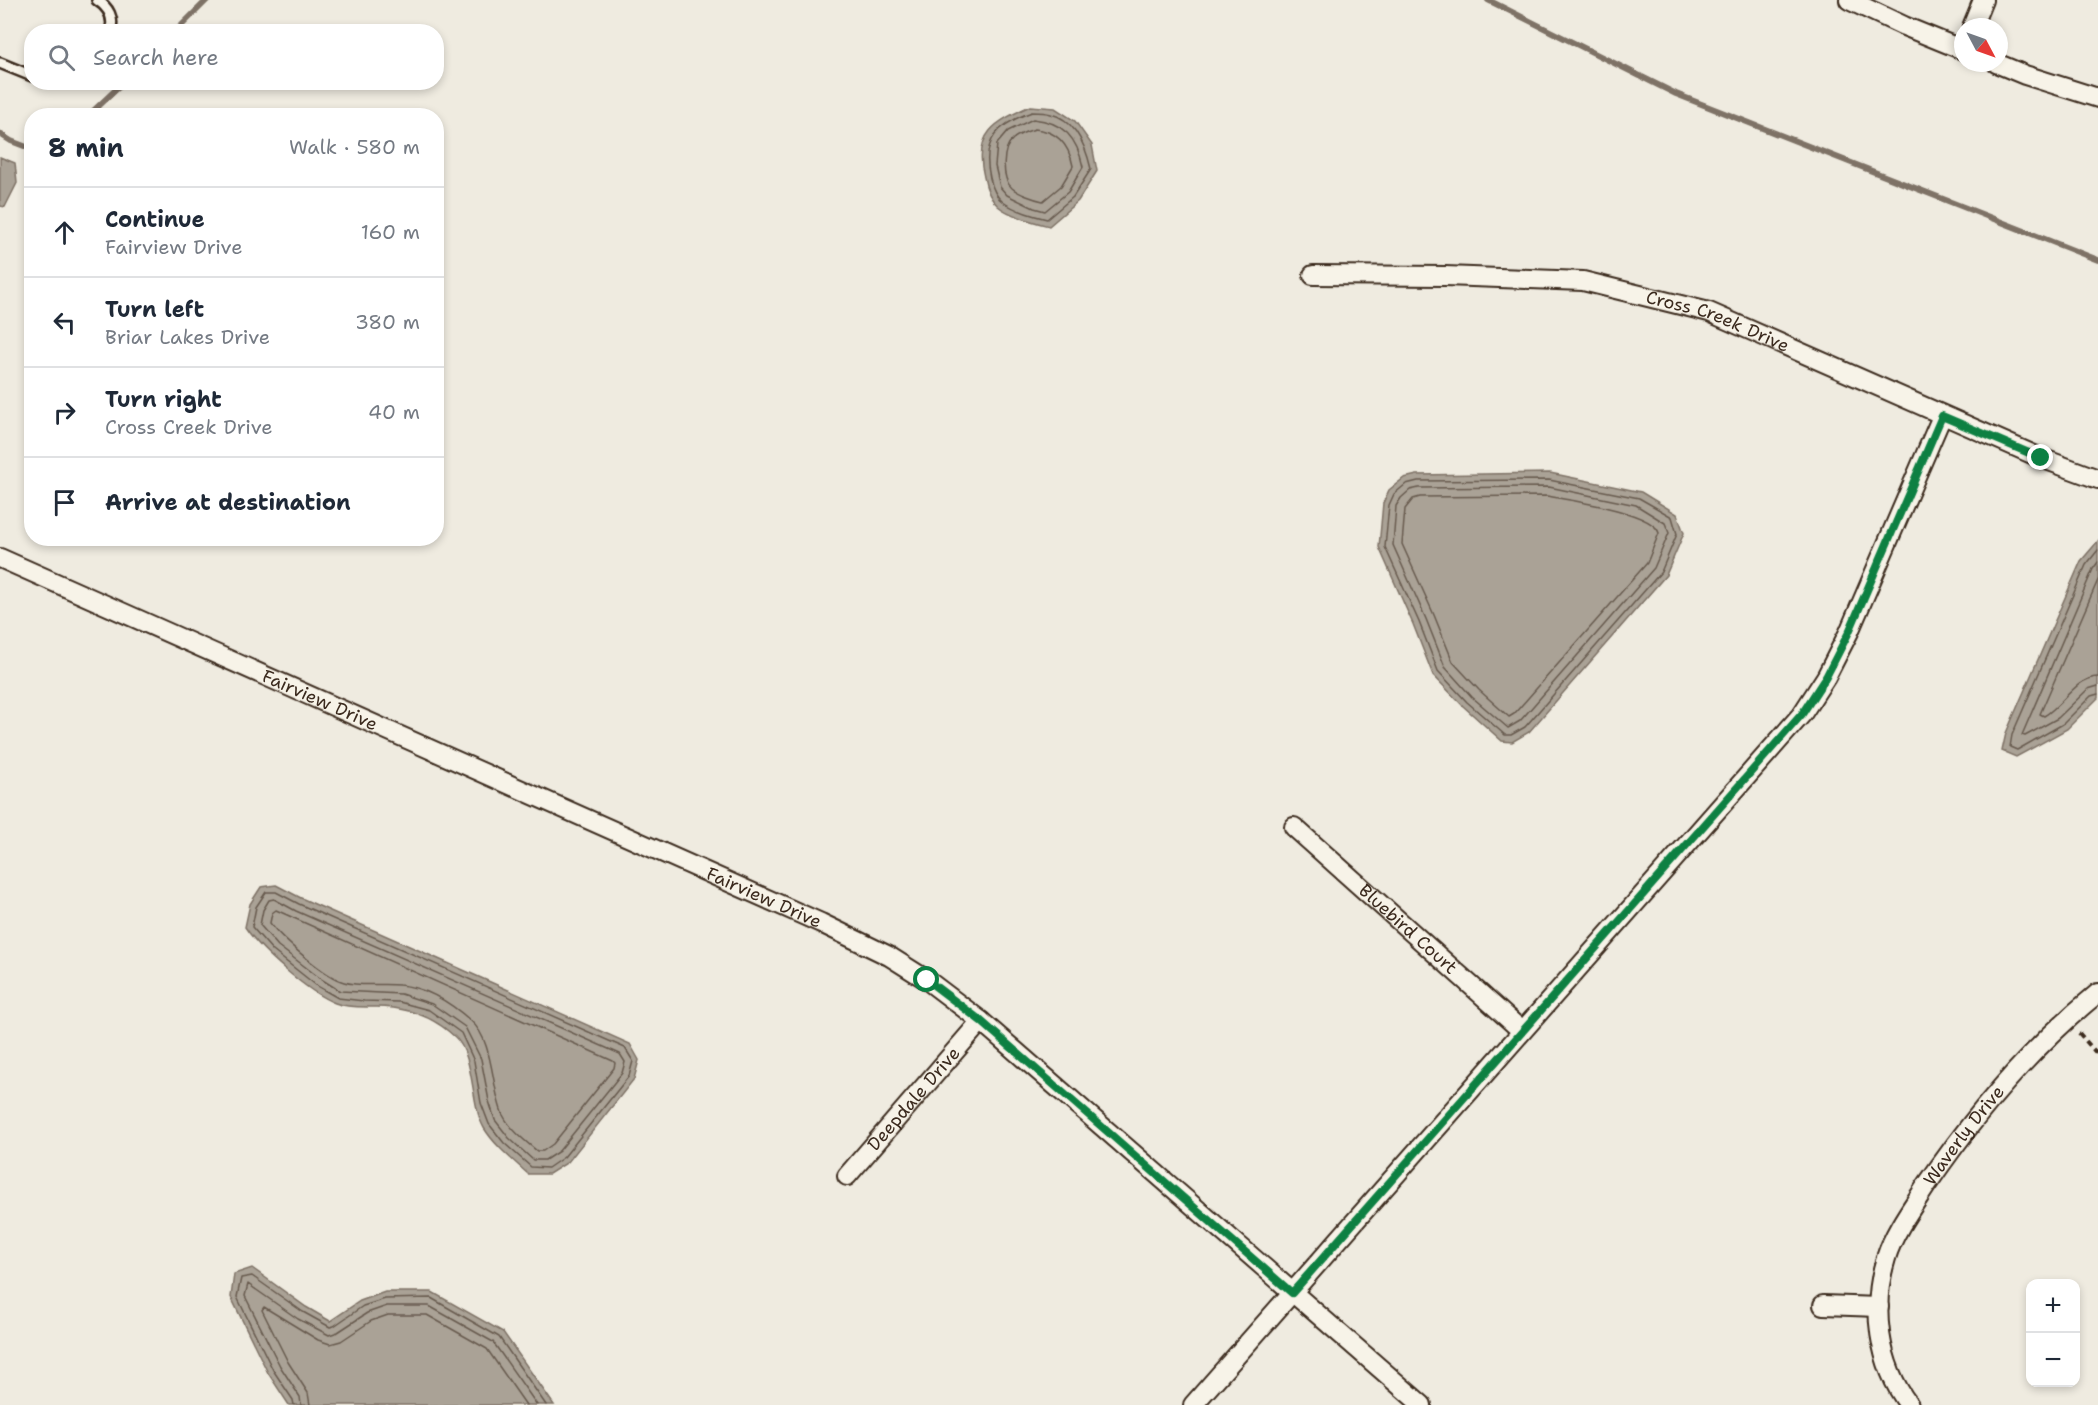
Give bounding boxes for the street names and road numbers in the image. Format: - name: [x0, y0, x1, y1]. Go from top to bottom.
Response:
- street label: Cross Creek Drive: [1644, 285, 1793, 358]
- street label: Fairview Drive: [258, 664, 381, 736]
- street label: Fairview Drive: [702, 861, 825, 934]
- street label: Bluebird Court: [1354, 879, 1463, 980]
- street label: Deepdale Drive: [862, 1042, 965, 1156]
- street label: Waverly Drive: [1918, 1080, 2010, 1190]

